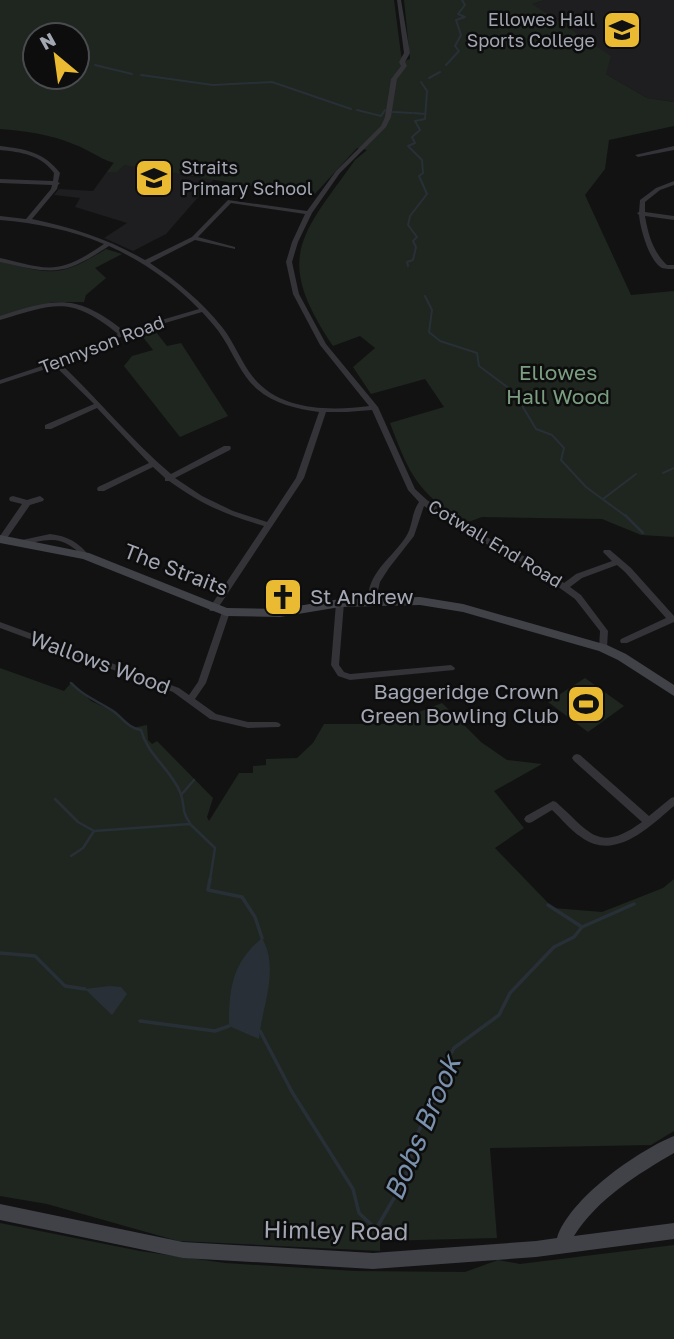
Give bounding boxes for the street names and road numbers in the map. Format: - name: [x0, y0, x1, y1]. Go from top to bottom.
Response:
- street label: Tennyson Road: [36, 310, 167, 378]
- street label: Cotwall End Road: [424, 494, 567, 592]
- street label: The Straits: [120, 537, 232, 601]
- street label: Wallows Wood: [27, 625, 174, 700]
- street label: Himley Road: [263, 1214, 409, 1245]

